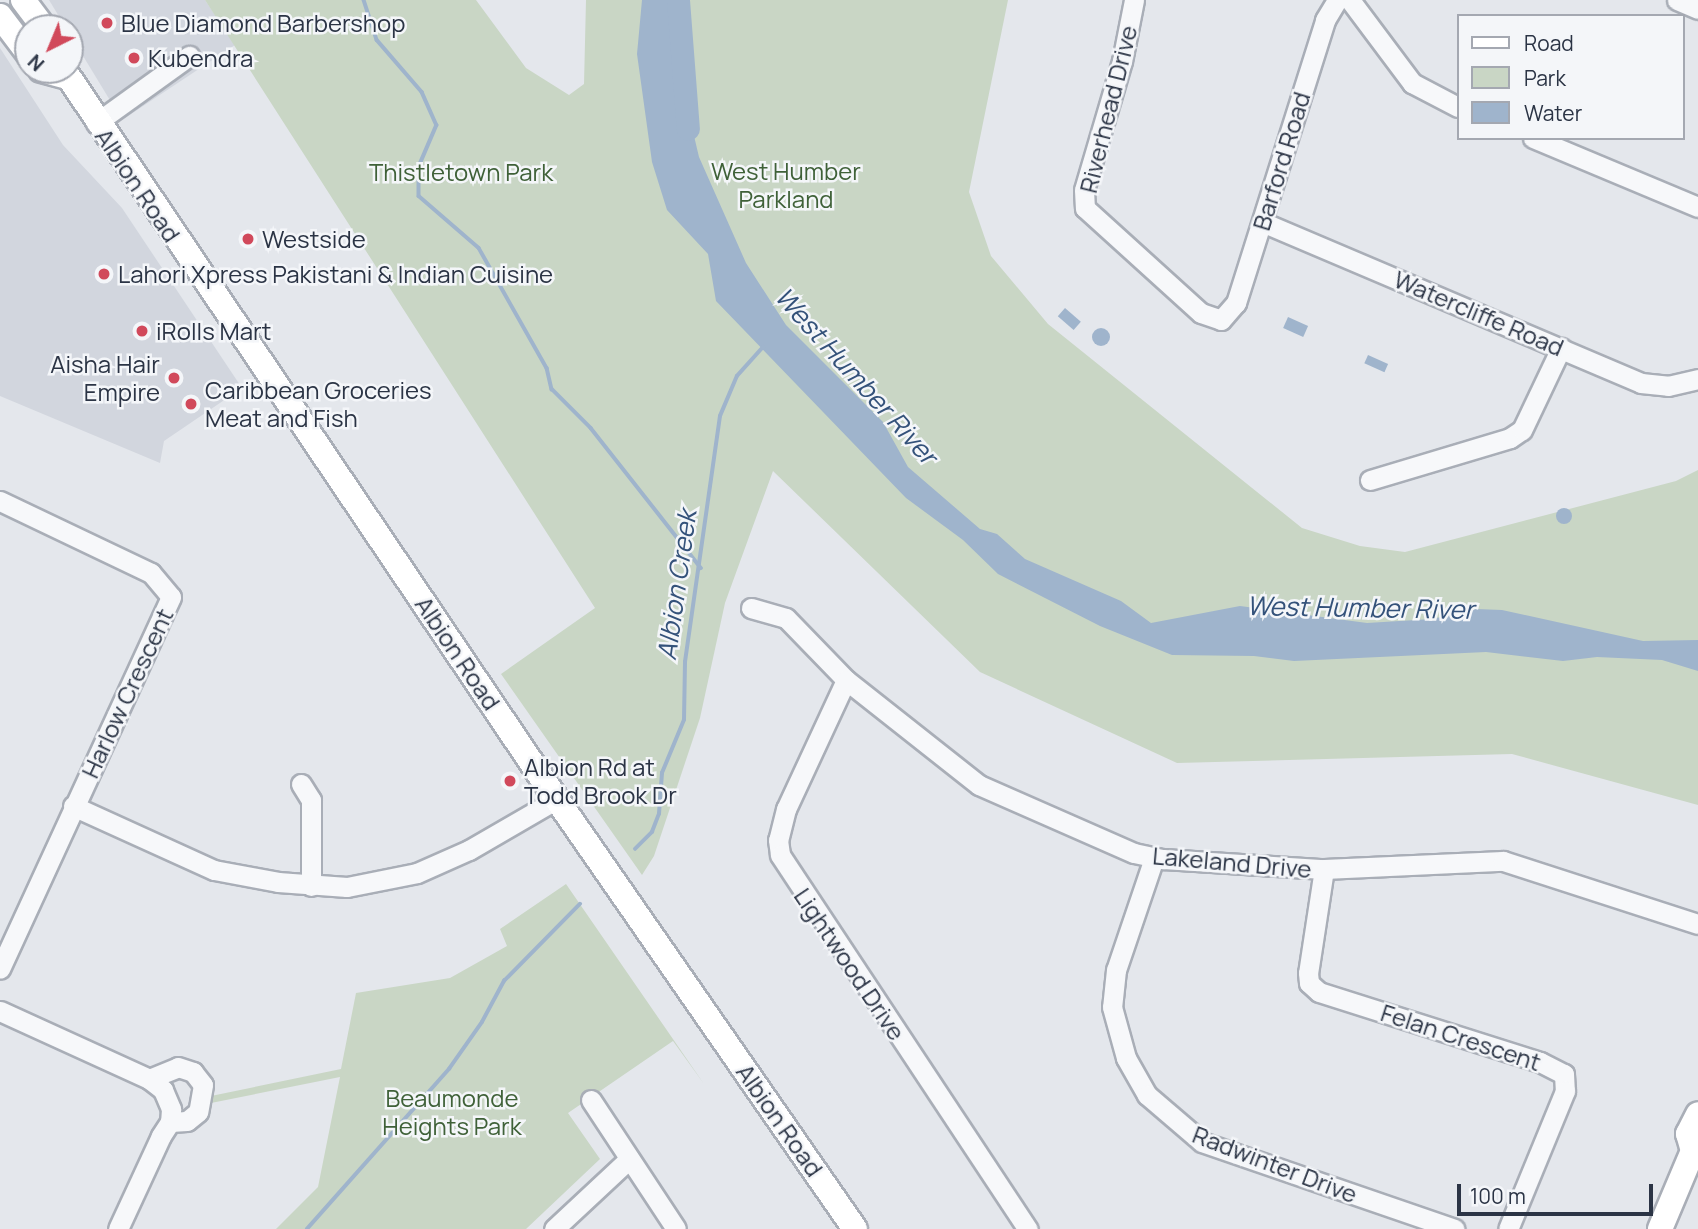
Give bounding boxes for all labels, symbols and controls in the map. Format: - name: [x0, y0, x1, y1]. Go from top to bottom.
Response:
- place label: Blue Diamond Barbershop: [121, 9, 405, 37]
- north arrow: [14, 14, 84, 84]
- legend: [1456, 14, 1684, 140]
- marker: Blue Diamond Barbershop: [99, 15, 115, 31]
- street label: Riverhead Drive: [1073, 22, 1143, 196]
- text: Road: [1524, 29, 1574, 57]
- place label: Kubendra: [148, 44, 253, 72]
- text: N: [22, 49, 50, 77]
- marker: Kubendra: [126, 50, 142, 66]
- text: Park: [1524, 64, 1566, 92]
- street label: Barford Road: [1246, 88, 1316, 234]
- text: Water: [1524, 99, 1582, 127]
- street label: Albion Road: [90, 123, 186, 247]
- park label: West Humber Parkland: [711, 157, 861, 213]
- park label: Thistletown Park: [369, 158, 553, 186]
- place label: Westside: [262, 225, 366, 253]
- marker: Westside: [240, 231, 256, 247]
- place label: Lahori Xpress Pakistani & Indian Cuisine: [118, 260, 553, 288]
- street label: Watercliffe Road: [1390, 264, 1568, 362]
- marker: Lahori Xpress Pakistani & Indian Cuisine: [96, 266, 112, 282]
- water label: West Humber River: [768, 281, 944, 471]
- place label: iRolls Mart: [156, 317, 271, 345]
- marker: iRolls Mart: [134, 323, 150, 339]
- place label: Aisha Hair Empire: [50, 350, 160, 406]
- marker: Aisha Hair Empire: [166, 370, 182, 386]
- place label: Caribbean Groceries Meat and Fish: [205, 376, 432, 432]
- marker: Caribbean Groceries Meat and Fish: [183, 396, 199, 412]
- water label: Albion Creek: [651, 508, 703, 662]
- water label: West Humber River: [1246, 590, 1474, 626]
- street label: Albion Road: [410, 591, 506, 715]
- street label: Harlow Crescent: [75, 604, 179, 782]
- place label: Albion Rd at Todd Brook Dr: [524, 753, 677, 809]
- marker: Albion Rd at Todd Brook Dr: [502, 773, 518, 789]
- street label: Lakeland Drive: [1151, 841, 1313, 883]
- street label: Lightwood Drive: [788, 882, 912, 1046]
- street label: Felan Crescent: [1377, 998, 1545, 1076]
- street label: Albion Road: [731, 1058, 829, 1182]
- park label: Beaumonde Heights Park: [382, 1084, 522, 1140]
- street label: Radwinter Drive: [1189, 1119, 1361, 1209]
- scale bar: [1460, 1170, 1656, 1214]
- text: 100 m: [1470, 1182, 1526, 1210]

